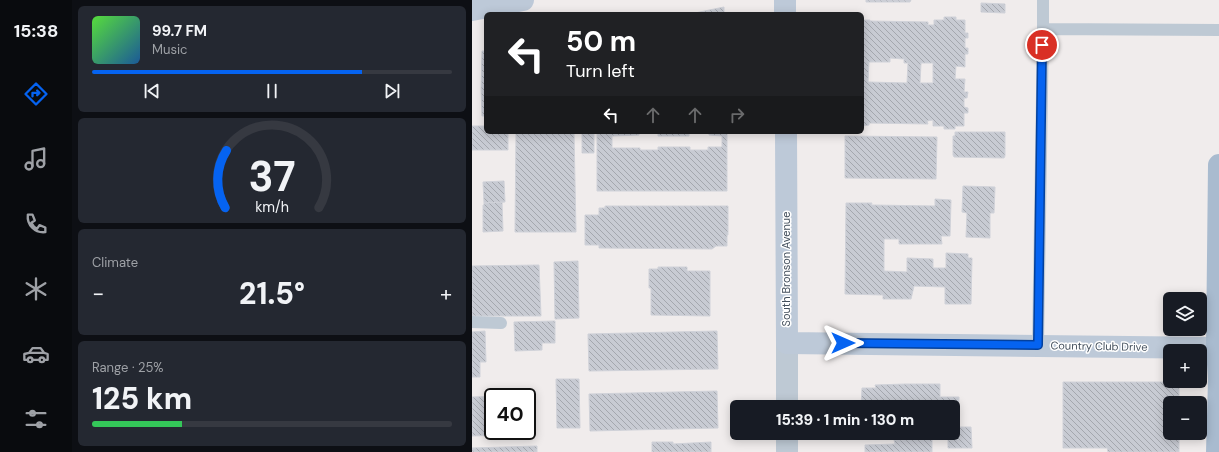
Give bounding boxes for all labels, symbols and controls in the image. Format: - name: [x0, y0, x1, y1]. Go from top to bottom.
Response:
- text: 15:38: [14, 19, 58, 43]
- text: 99.7 FM: [152, 21, 207, 41]
- text: 50 m: [566, 23, 636, 60]
- icon: left: [500, 28, 552, 80]
- pin: [1025, 28, 1059, 62]
- icon: arrive: [1031, 34, 1053, 56]
- text: Music: [152, 41, 187, 58]
- text: Turn left: [566, 59, 635, 83]
- icon: directions: [22, 80, 50, 108]
- icon: previous: [141, 80, 163, 102]
- icon: pause: [261, 80, 283, 102]
- icon: next: [381, 80, 403, 102]
- icon: left: [600, 104, 622, 126]
- icon: ahead: [642, 104, 664, 126]
- icon: ahead: [684, 104, 706, 126]
- icon: right: [726, 104, 748, 126]
- icon: music: [22, 145, 50, 173]
- text: 37: [248, 150, 296, 204]
- text: km/h: [255, 198, 289, 216]
- icon: phone: [22, 210, 50, 238]
- street label: South Bronson Avenue: [779, 212, 793, 326]
- text: Climate: [92, 254, 138, 271]
- text: 21.5°: [239, 274, 305, 313]
- icon: climate: [22, 275, 50, 303]
- text: −: [92, 279, 104, 308]
- text: +: [440, 279, 452, 308]
- map controls: [1163, 292, 1207, 440]
- button: layers: [1163, 292, 1207, 336]
- position arrow: [822, 322, 864, 364]
- street label: Country Club Drive: [1050, 338, 1148, 354]
- icon: car: [22, 340, 50, 368]
- button: +: [1163, 344, 1207, 388]
- text: Range · 25%: [92, 359, 164, 376]
- text: 125 km: [92, 379, 192, 418]
- speed limit sign: 40: [484, 388, 536, 440]
- button: −: [1163, 396, 1207, 440]
- icon: filters: [22, 405, 50, 433]
- text: 15:39 · 1 min · 130 m: [776, 410, 914, 430]

